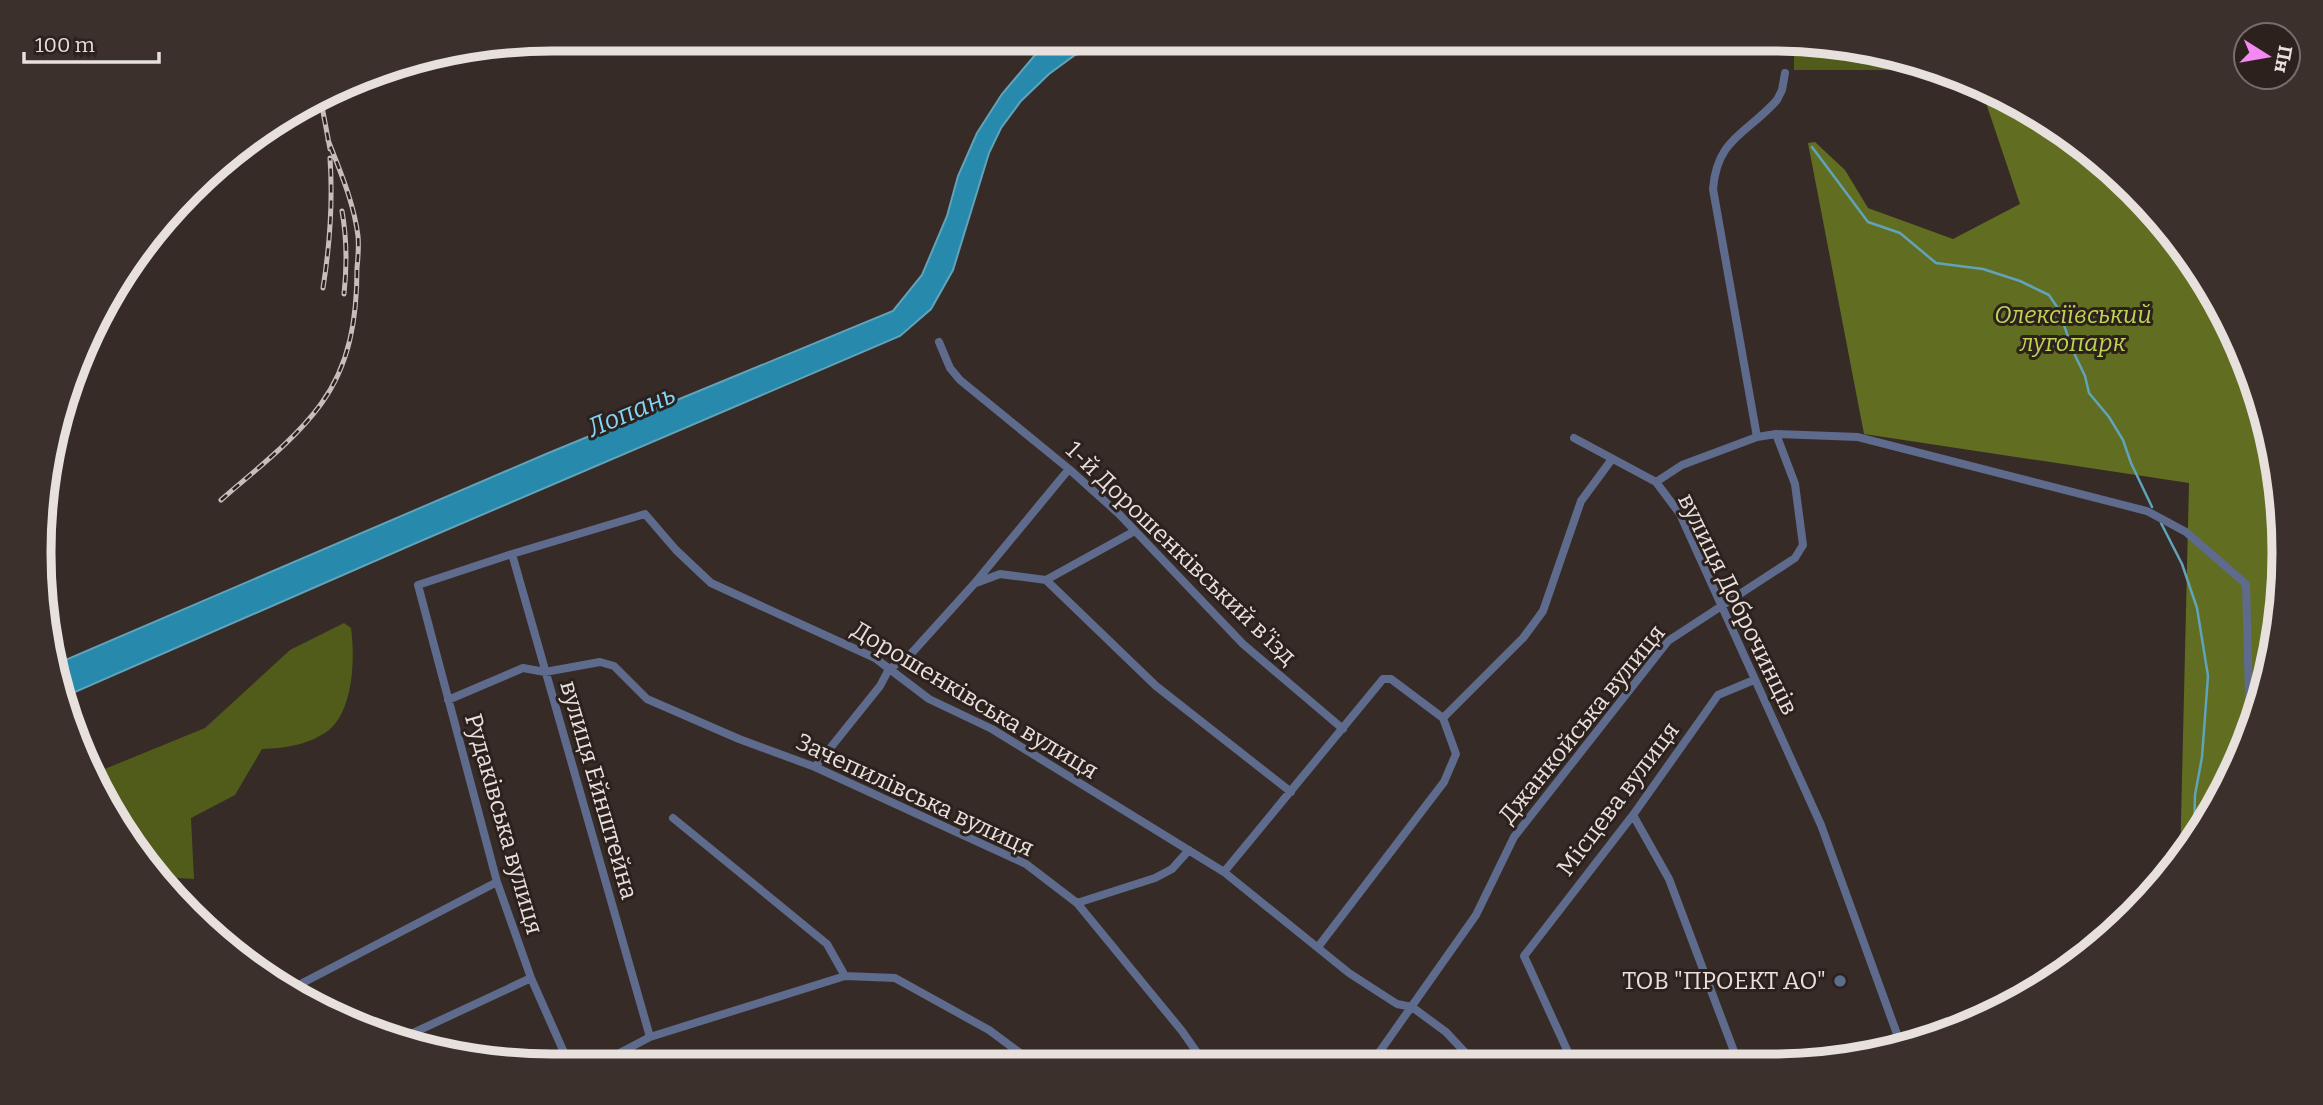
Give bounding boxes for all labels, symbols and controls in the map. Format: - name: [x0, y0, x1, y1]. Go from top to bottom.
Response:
- scale bar: [24, 21, 159, 65]
- north arrow: [2232, 21, 2302, 91]
- text: 100 m: [35, 32, 95, 58]
- text: Пн: [2269, 43, 2297, 75]
- park label: Олексіївський лугопарк: [1994, 301, 2152, 357]
- water label: Лопань: [582, 379, 680, 444]
- street label: 1-й Дорошенківський в’їзд: [1060, 436, 1302, 670]
- street label: вулиця Доброчинців: [1672, 489, 1804, 719]
- street label: Дорошенківська вулиця: [847, 615, 1103, 785]
- street label: Джанкойська вулиця: [1493, 619, 1671, 829]
- street label: вулиця Ейнштейна: [554, 677, 644, 903]
- street label: Рудаківська вулиця: [459, 710, 549, 938]
- street label: Місцева вулиця: [1551, 717, 1685, 881]
- street label: Зачепилівська вулиця: [792, 728, 1038, 862]
- place label: ТОВ "ПРОЕКТ АО": [1622, 967, 1826, 995]
- marker: ТОВ "ПРОЕКТ АО": [1832, 973, 1848, 989]

